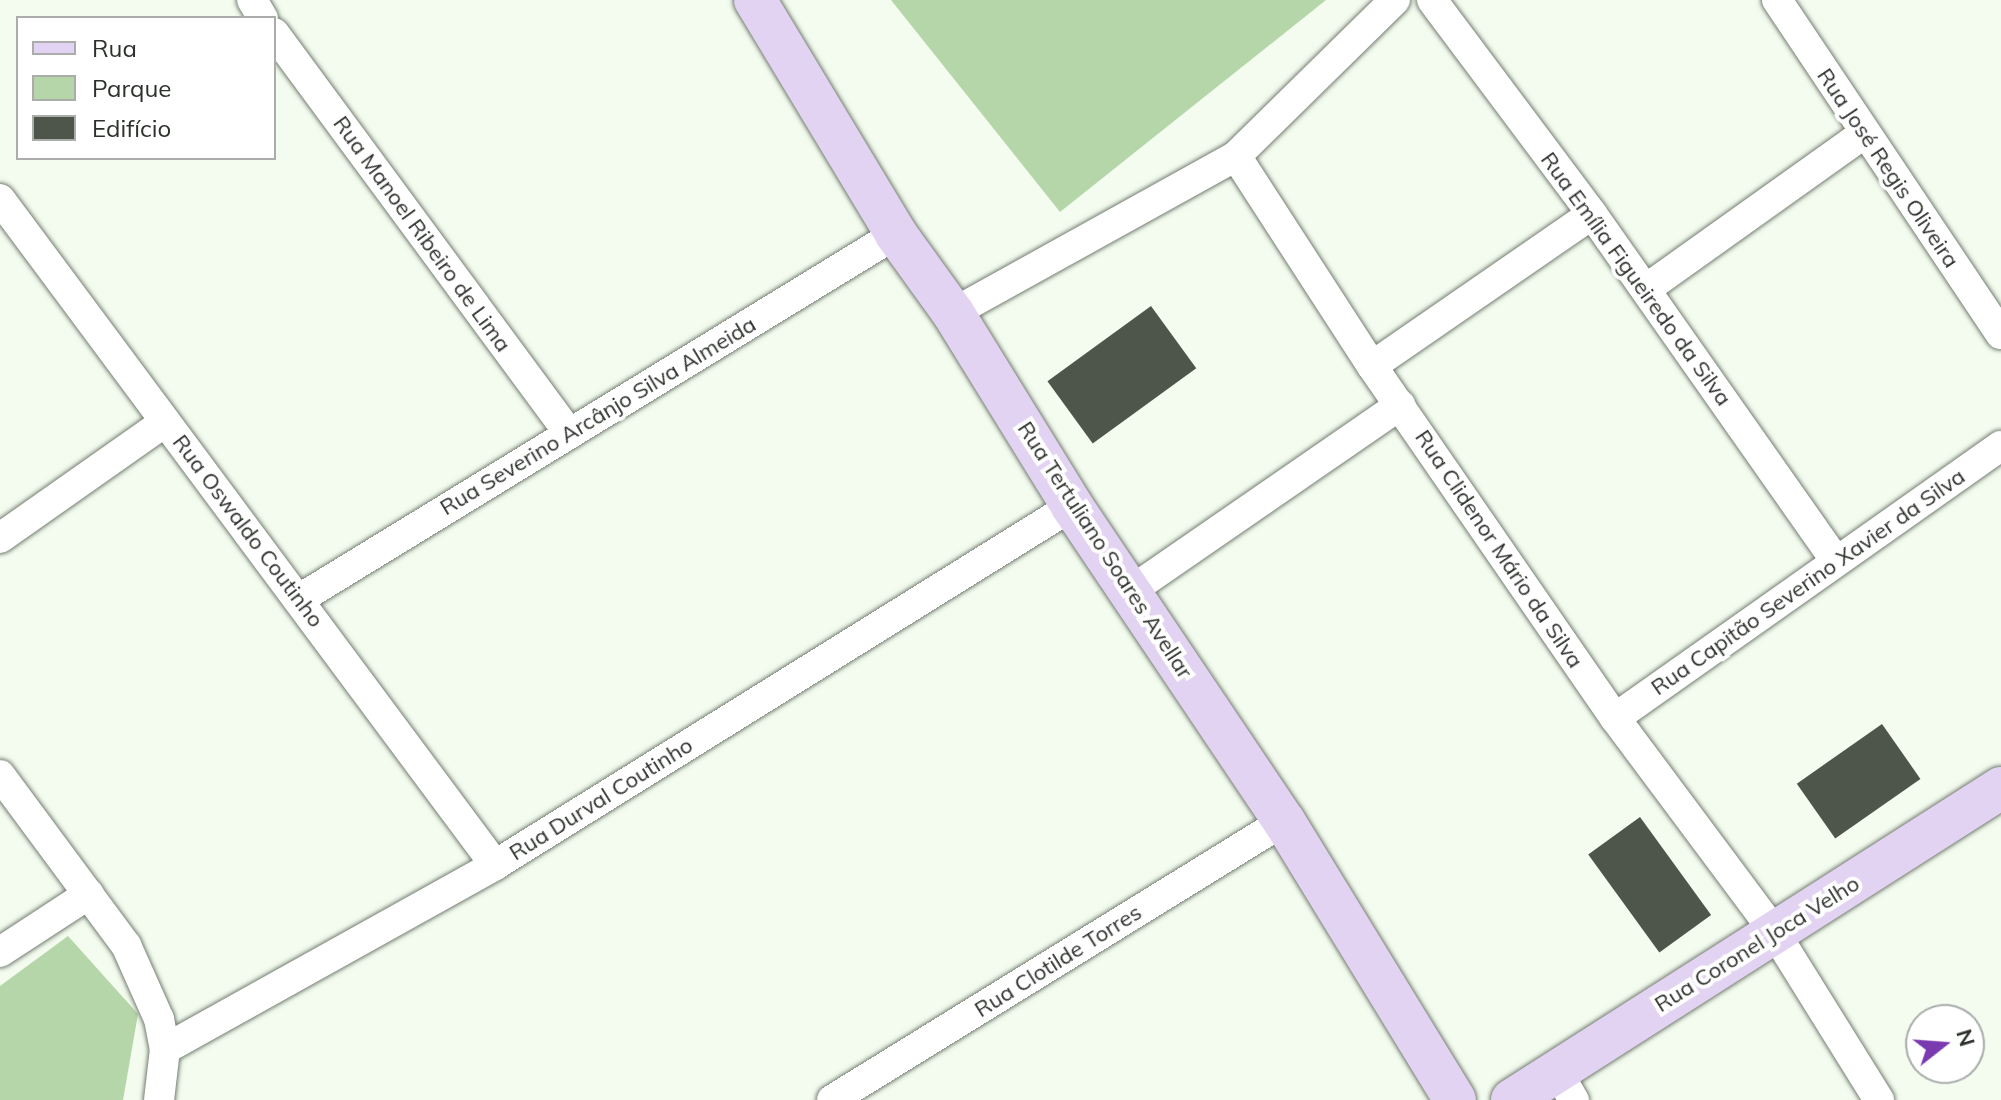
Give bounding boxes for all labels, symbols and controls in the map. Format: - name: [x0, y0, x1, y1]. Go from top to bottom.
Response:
- legend: [16, 16, 276, 160]
- text: Rua: [92, 33, 137, 63]
- street label: Rua José Regis Oliveira: [1811, 63, 1965, 273]
- text: Parque: [92, 73, 171, 103]
- street label: Rua Manoel Ribeiro de Lima: [328, 111, 516, 357]
- text: Edifício: [92, 113, 171, 143]
- street label: Rua Emília Figueiredo da Silva: [1535, 147, 1737, 411]
- street label: Rua Severino Arcânjo Silva Almeida: [435, 311, 761, 521]
- street label: Rua Tertuliano Soares Avellar: [1012, 417, 1198, 683]
- street label: Rua Clidenor Mário da Silva: [1409, 425, 1589, 673]
- street label: Rua Oswaldo Coutinho: [167, 430, 329, 632]
- street label: Rua Capitão Severino Xavier da Silva: [1646, 463, 1970, 701]
- street label: Rua Durval Coutinho: [504, 732, 698, 866]
- street label: Rua Coronel Joca Velho: [1650, 870, 1864, 1018]
- street label: Rua Clotilde Torres: [970, 899, 1146, 1023]
- north arrow: [1905, 1004, 1985, 1084]
- text: N: [1950, 1026, 1982, 1050]

